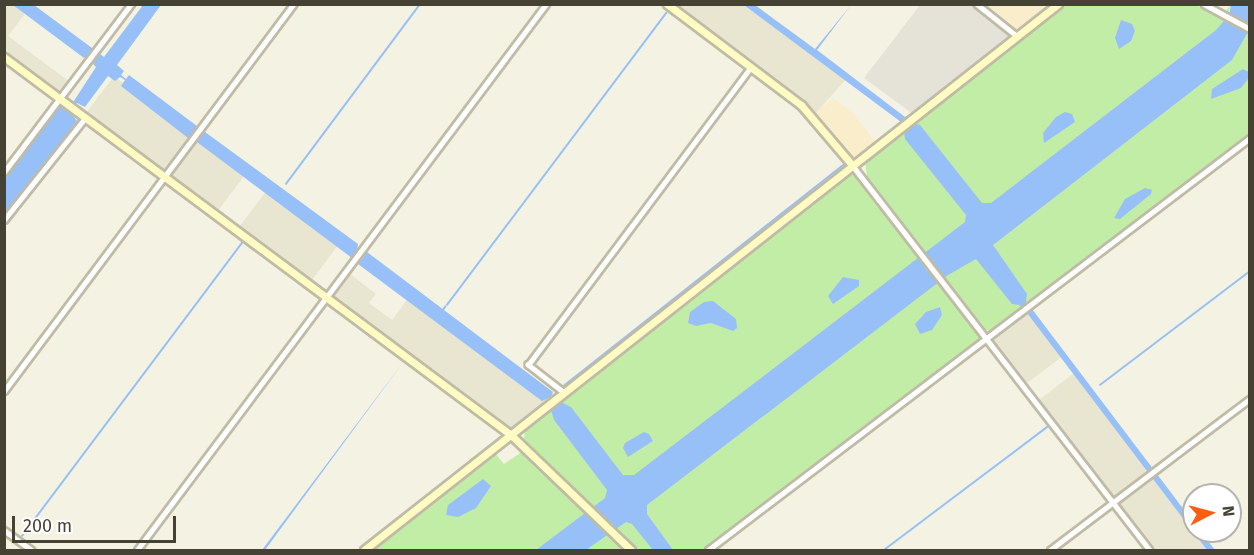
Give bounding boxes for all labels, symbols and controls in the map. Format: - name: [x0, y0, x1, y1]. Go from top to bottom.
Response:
- north arrow: [1182, 483, 1242, 543]
- scale bar: [15, 504, 178, 542]
- text: N: [1218, 505, 1238, 518]
- text: 200 m: [23, 515, 72, 537]

